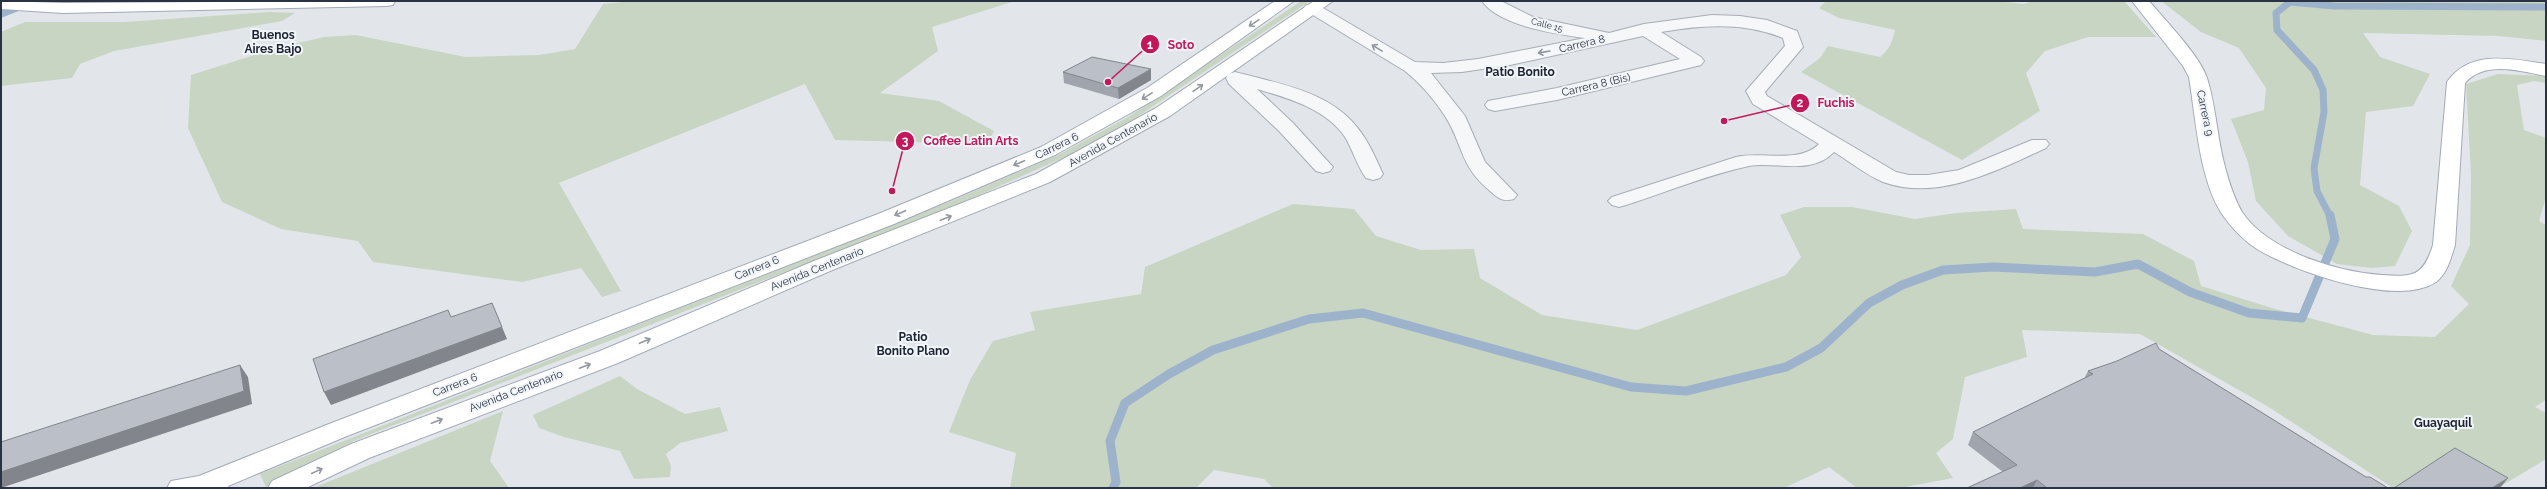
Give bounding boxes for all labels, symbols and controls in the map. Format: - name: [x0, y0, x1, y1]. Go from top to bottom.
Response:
- street label: Calle 15: [1530, 16, 1564, 34]
- one-way arrow: [1249, 19, 1260, 27]
- district label: Buenos Aires Bajo: [244, 28, 302, 56]
- callout: Soto: [1140, 32, 1202, 56]
- street label: Carrera 8: [1558, 32, 1606, 56]
- text: 1: [1147, 38, 1153, 52]
- text: Soto: [1168, 38, 1194, 52]
- one-way arrow: [1371, 44, 1383, 52]
- one-way arrow: [1538, 48, 1551, 56]
- district label: Patio Bonito: [1485, 65, 1555, 79]
- street label: Carrera 8 (Bis): [1560, 71, 1632, 99]
- one-way arrow: [1192, 84, 1203, 92]
- street label: Carrera 9: [2194, 89, 2216, 137]
- callout: Fuchis: [1790, 91, 1863, 115]
- one-way arrow: [1142, 92, 1153, 100]
- text: 2: [1797, 96, 1804, 110]
- text: Fuchis: [1817, 96, 1855, 110]
- street label: Avenida Centenario: [1066, 110, 1160, 170]
- callout: Coffee Latin Arts: [895, 129, 1027, 153]
- street label: Carrera 6: [1033, 130, 1081, 162]
- text: 3: [902, 134, 909, 148]
- text: Coffee Latin Arts: [924, 134, 1018, 148]
- one-way arrow: [1014, 160, 1026, 167]
- one-way arrow: [894, 210, 906, 218]
- one-way arrow: [940, 214, 952, 222]
- street label: Avenida Centenario: [769, 244, 866, 294]
- street label: Carrera 6: [733, 253, 781, 283]
- district label: Patio Bonito Plano: [876, 330, 950, 358]
- one-way arrow: [638, 337, 650, 344]
- one-way arrow: [578, 361, 590, 369]
- street label: Avenida Centenario: [467, 367, 565, 415]
- street label: Carrera 6: [431, 370, 480, 399]
- district label: Guayaquil: [2414, 416, 2472, 430]
- one-way arrow: [430, 417, 442, 425]
- one-way arrow: [311, 467, 323, 474]

